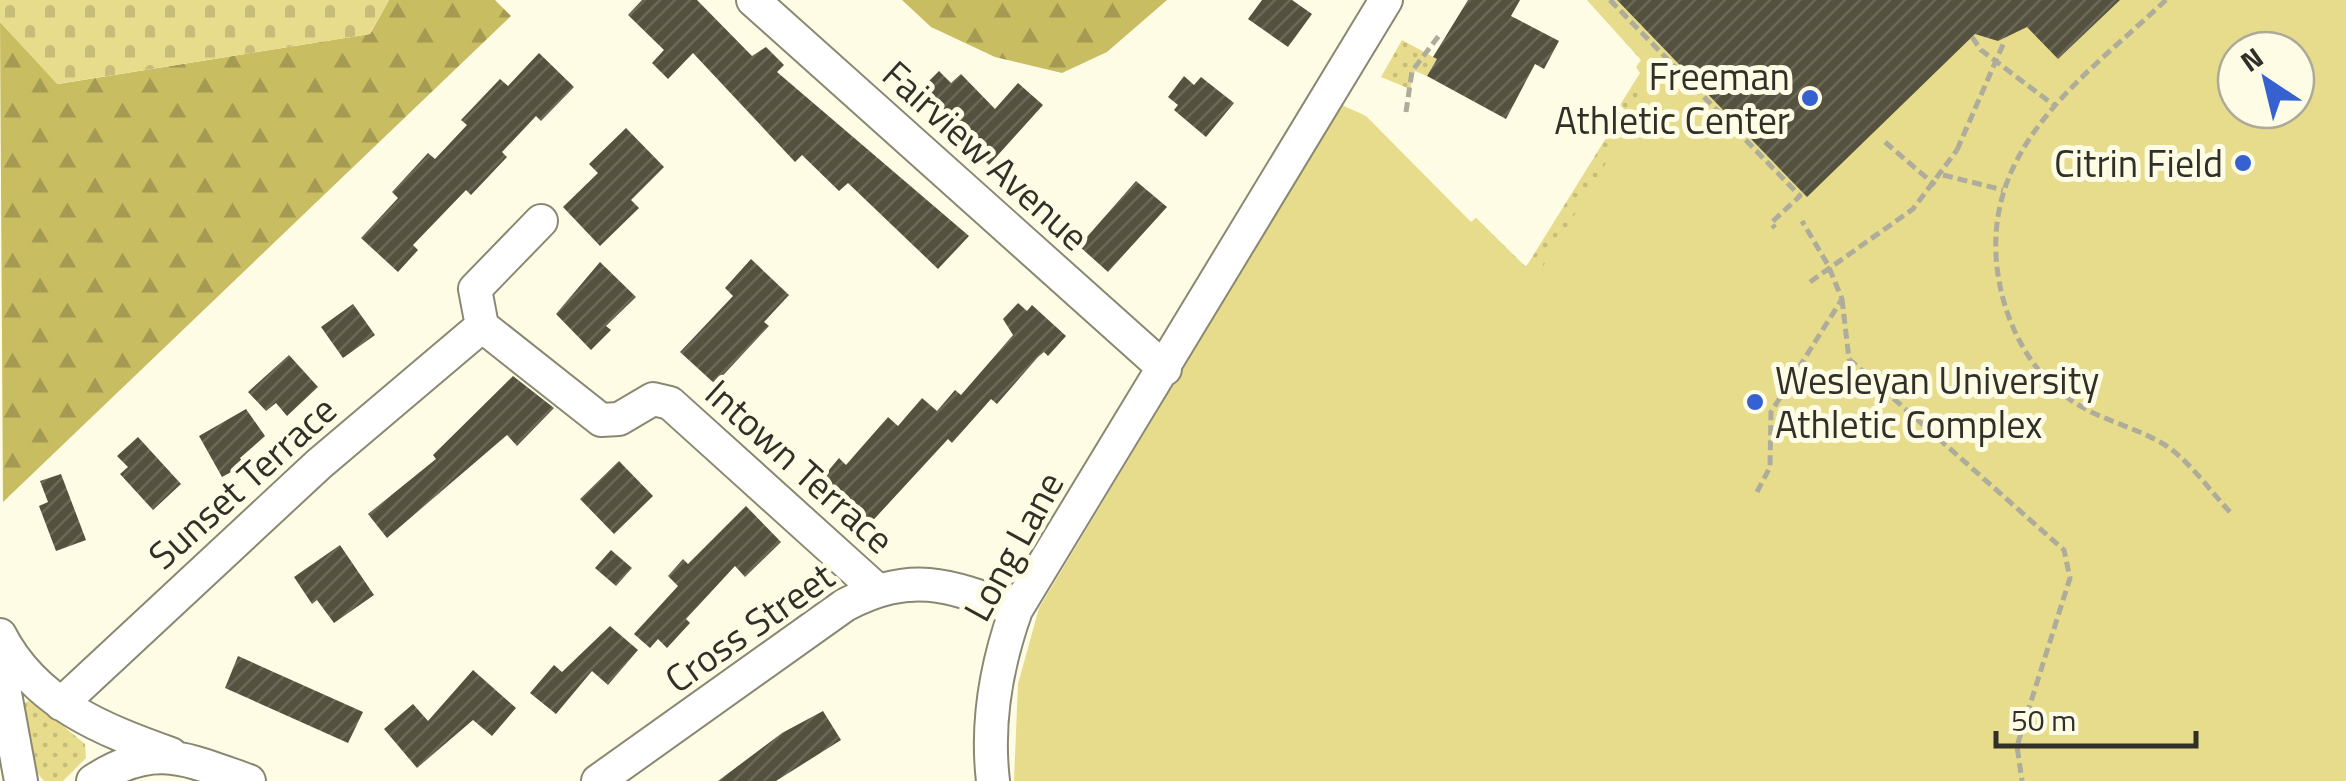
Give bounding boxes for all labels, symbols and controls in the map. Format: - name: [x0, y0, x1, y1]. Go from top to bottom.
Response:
- north arrow: [2216, 30, 2316, 130]
- text: N: [2231, 36, 2272, 82]
- street label: Fairview Avenue: [870, 46, 1102, 264]
- place label: Freeman Athletic Center: [1554, 47, 1790, 149]
- marker: Freeman Athletic Center: [1799, 87, 1821, 109]
- place label: Citrin Field: [2054, 134, 2223, 192]
- marker: Citrin Field: [2232, 152, 2254, 174]
- place label: Wesleyan University Athletic Complex: [1775, 351, 2099, 453]
- street label: Intown Terrace: [692, 365, 908, 567]
- street label: Sunset Terrace: [135, 381, 349, 583]
- marker: Wesleyan University Athletic Complex: [1744, 391, 1766, 413]
- street label: Long Lane: [948, 461, 1078, 631]
- street label: Cross Street: [652, 547, 846, 707]
- scale bar: [1996, 686, 2196, 748]
- text: 50 m: [2011, 697, 2076, 743]

